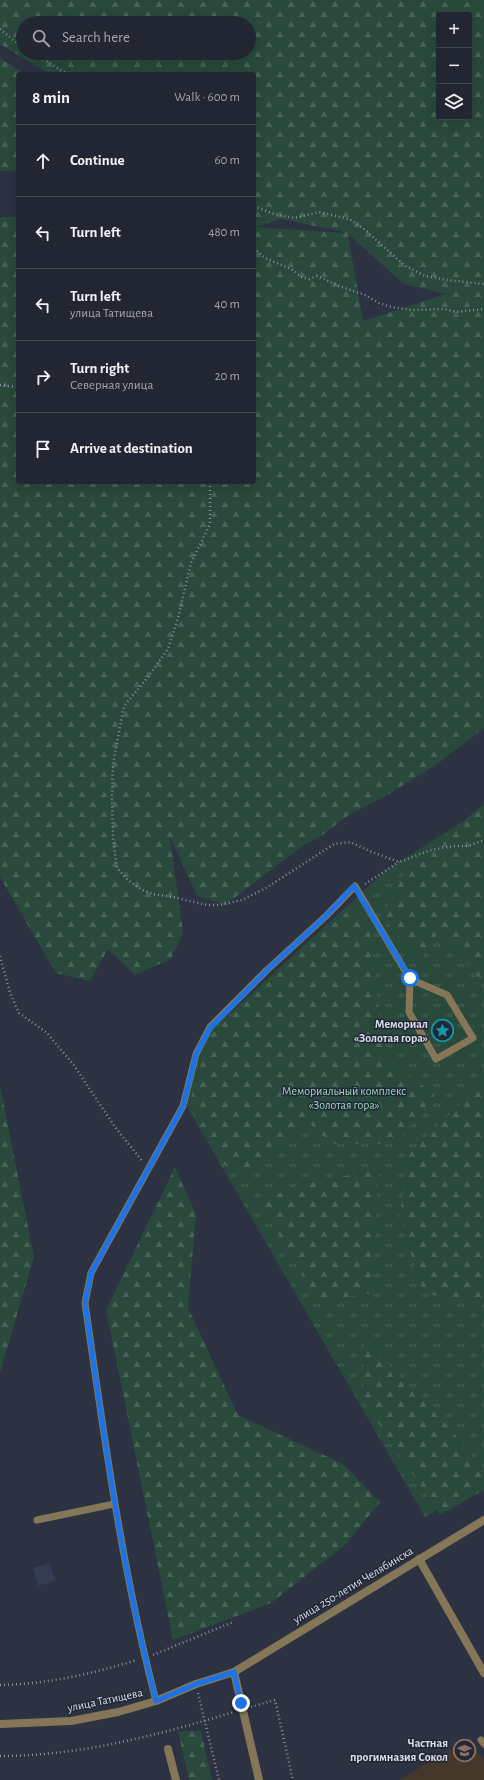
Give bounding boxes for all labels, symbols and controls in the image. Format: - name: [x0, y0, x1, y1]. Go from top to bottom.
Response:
- map controls: [436, 12, 472, 120]
- button: +: [436, 12, 472, 48]
- search box: [16, 16, 256, 60]
- icon: search: [30, 27, 52, 49]
- text: Search here: [62, 30, 130, 45]
- button: −: [436, 48, 472, 84]
- button: layers: [436, 84, 472, 120]
- text: 8 min: [32, 89, 70, 106]
- text: Walk · 600 m: [174, 91, 240, 104]
- icon: ahead: [32, 150, 54, 172]
- text: Continue: [70, 153, 125, 168]
- text: 60 m: [214, 154, 240, 167]
- icon: left: [32, 222, 54, 244]
- text: Turn left: [70, 225, 121, 240]
- text: 480 m: [208, 226, 240, 239]
- text: Turn left: [70, 289, 121, 304]
- icon: left: [32, 294, 54, 316]
- text: 40 m: [214, 298, 240, 311]
- text: улица Татищева: [70, 307, 153, 320]
- text: Turn right: [70, 361, 129, 376]
- icon: right: [32, 366, 54, 388]
- text: 20 m: [215, 370, 240, 383]
- text: Северная улица: [70, 379, 153, 392]
- icon: arrive: [32, 438, 54, 460]
- text: Arrive at destination: [70, 441, 193, 456]
- route start: [401, 969, 419, 987]
- place label: Мемориал «Золотая гора»: [354, 1018, 428, 1044]
- place icon: Мемориал «Золотая гора»: [430, 1018, 456, 1044]
- park label: Мемориальный комплекс «Золотая гора»: [282, 1085, 406, 1111]
- street label: улица 250-летия Челябинска: [290, 1544, 416, 1627]
- street label: улица Татищева: [65, 1686, 144, 1715]
- route end: [232, 1694, 250, 1712]
- place label: Частная прогимназия Сокол: [350, 1737, 448, 1763]
- school or university icon: Частная прогимназия Сокол: [451, 1737, 477, 1763]

